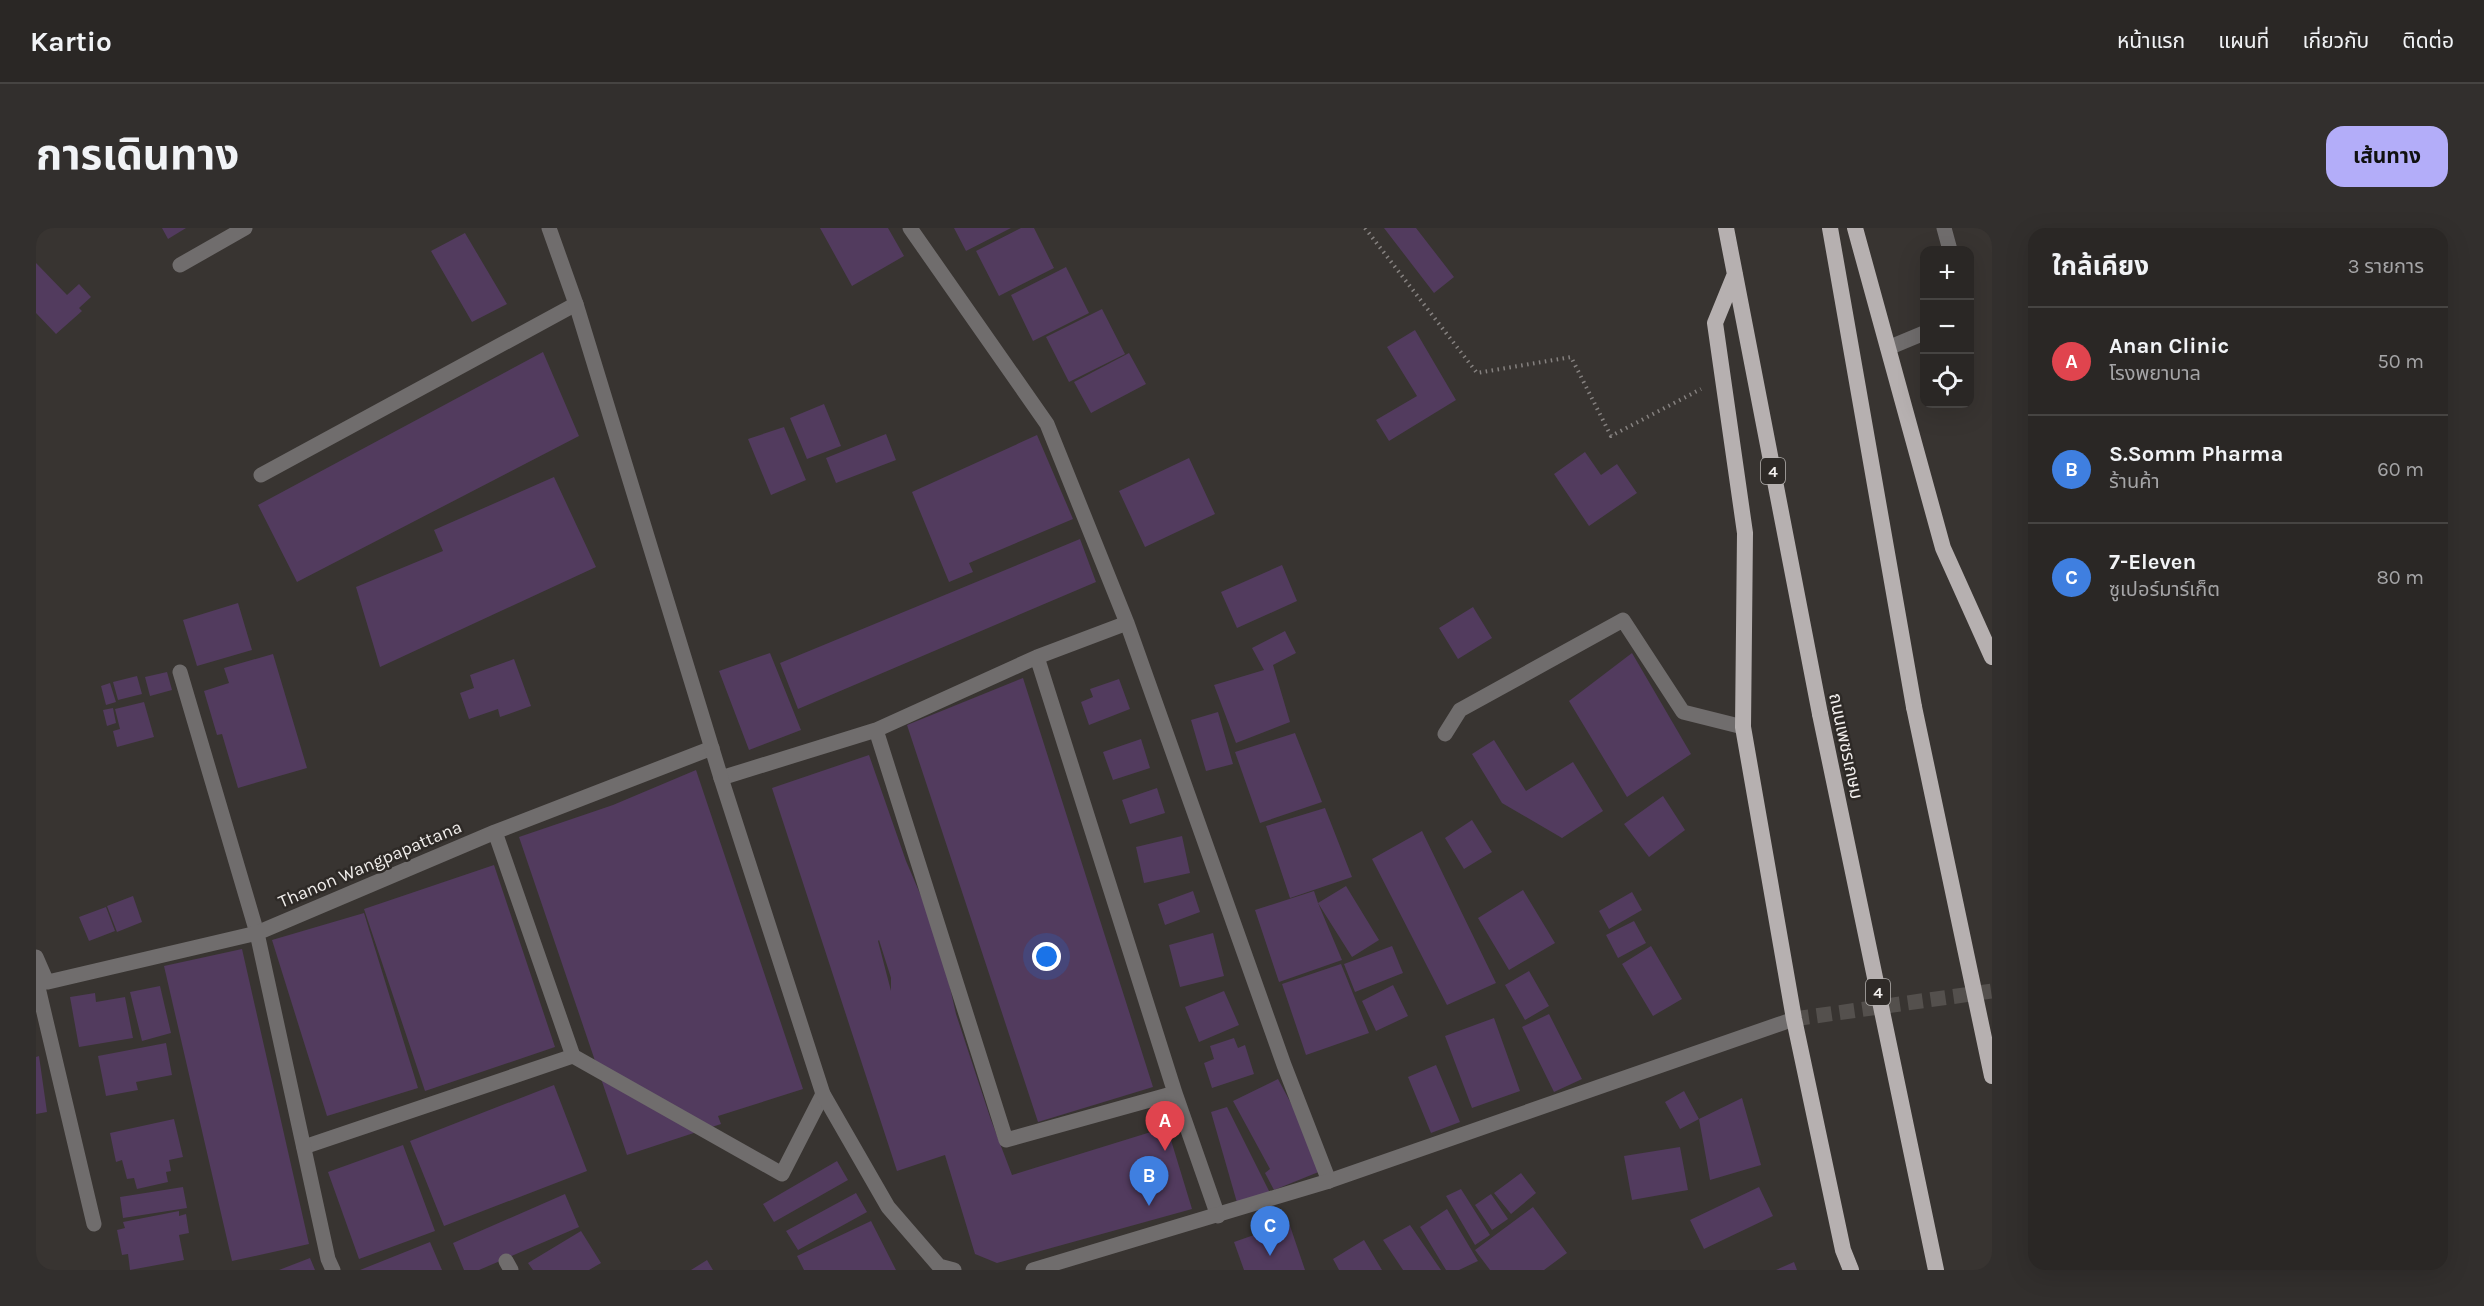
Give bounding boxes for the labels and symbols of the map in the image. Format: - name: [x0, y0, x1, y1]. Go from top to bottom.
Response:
- road number: 4: [1761, 458, 1785, 484]
- street label: ถนนเพชรเกษม: [1824, 691, 1868, 801]
- street label: Thanon Wangpapattana: [275, 815, 465, 913]
- your location: [1032, 942, 1061, 971]
- road number: 4: [1866, 979, 1890, 1005]
- pin: A: [1146, 1102, 1184, 1151]
- pin: B: [1130, 1156, 1168, 1206]
- pin: C: [1250, 1206, 1290, 1256]

